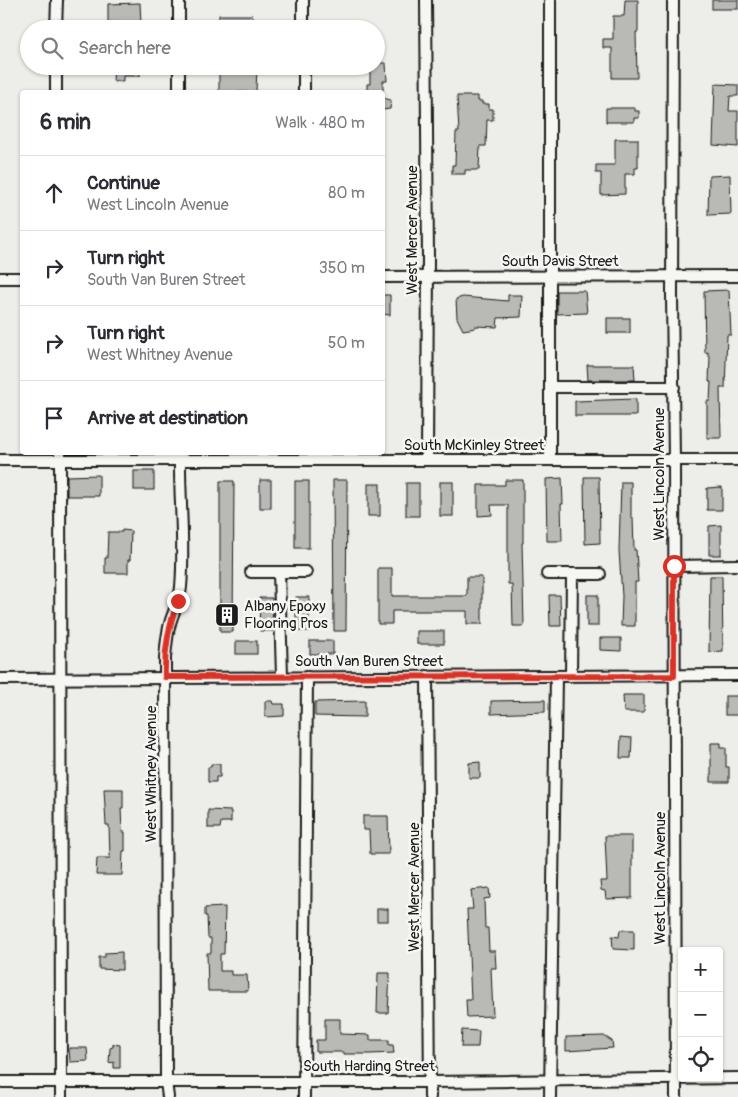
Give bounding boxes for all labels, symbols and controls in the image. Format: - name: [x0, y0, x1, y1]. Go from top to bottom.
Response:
- search box: [20, 20, 385, 75]
- icon: search: [38, 34, 66, 62]
- text: Search here: [78, 36, 171, 60]
- text: 6 min: [40, 109, 91, 136]
- text: Walk · 480 m: [275, 113, 365, 133]
- street label: West Mercer Avenue: [403, 165, 422, 295]
- text: Continue: [87, 171, 160, 195]
- icon: ahead: [40, 179, 68, 207]
- text: 80 m: [328, 183, 365, 203]
- text: West Lincoln Avenue: [87, 195, 229, 215]
- text: Turn right: [87, 246, 165, 270]
- street label: South Davis Street: [501, 252, 620, 271]
- icon: right: [40, 254, 68, 282]
- text: 350 m: [319, 258, 365, 278]
- text: South Van Buren Street: [87, 270, 245, 290]
- text: Turn right: [87, 321, 165, 345]
- icon: right: [40, 329, 68, 357]
- text: 50 m: [328, 333, 365, 353]
- text: West Whitney Avenue: [87, 345, 233, 365]
- icon: arrive: [40, 404, 68, 432]
- text: Arrive at destination: [87, 406, 248, 430]
- street label: West Lincoln Avenue: [650, 407, 669, 540]
- street label: South McKinley Street: [404, 436, 545, 455]
- route start: [663, 555, 686, 578]
- route end: [167, 590, 190, 613]
- place label: Albany Epoxy Flooring Pros: [244, 597, 328, 633]
- building icon: Albany Epoxy Flooring Pros: [214, 602, 240, 628]
- street label: South Van Buren Street: [295, 652, 444, 671]
- street label: West Whitney Avenue: [142, 705, 161, 842]
- street label: West Lincoln Avenue: [651, 811, 670, 944]
- street label: West Mercer Avenue: [405, 822, 424, 952]
- map controls: [678, 947, 723, 1082]
- button: +: [678, 947, 723, 992]
- button: −: [678, 992, 723, 1037]
- button: locate: [678, 1037, 723, 1082]
- street label: South Harding Street: [303, 1057, 436, 1076]

